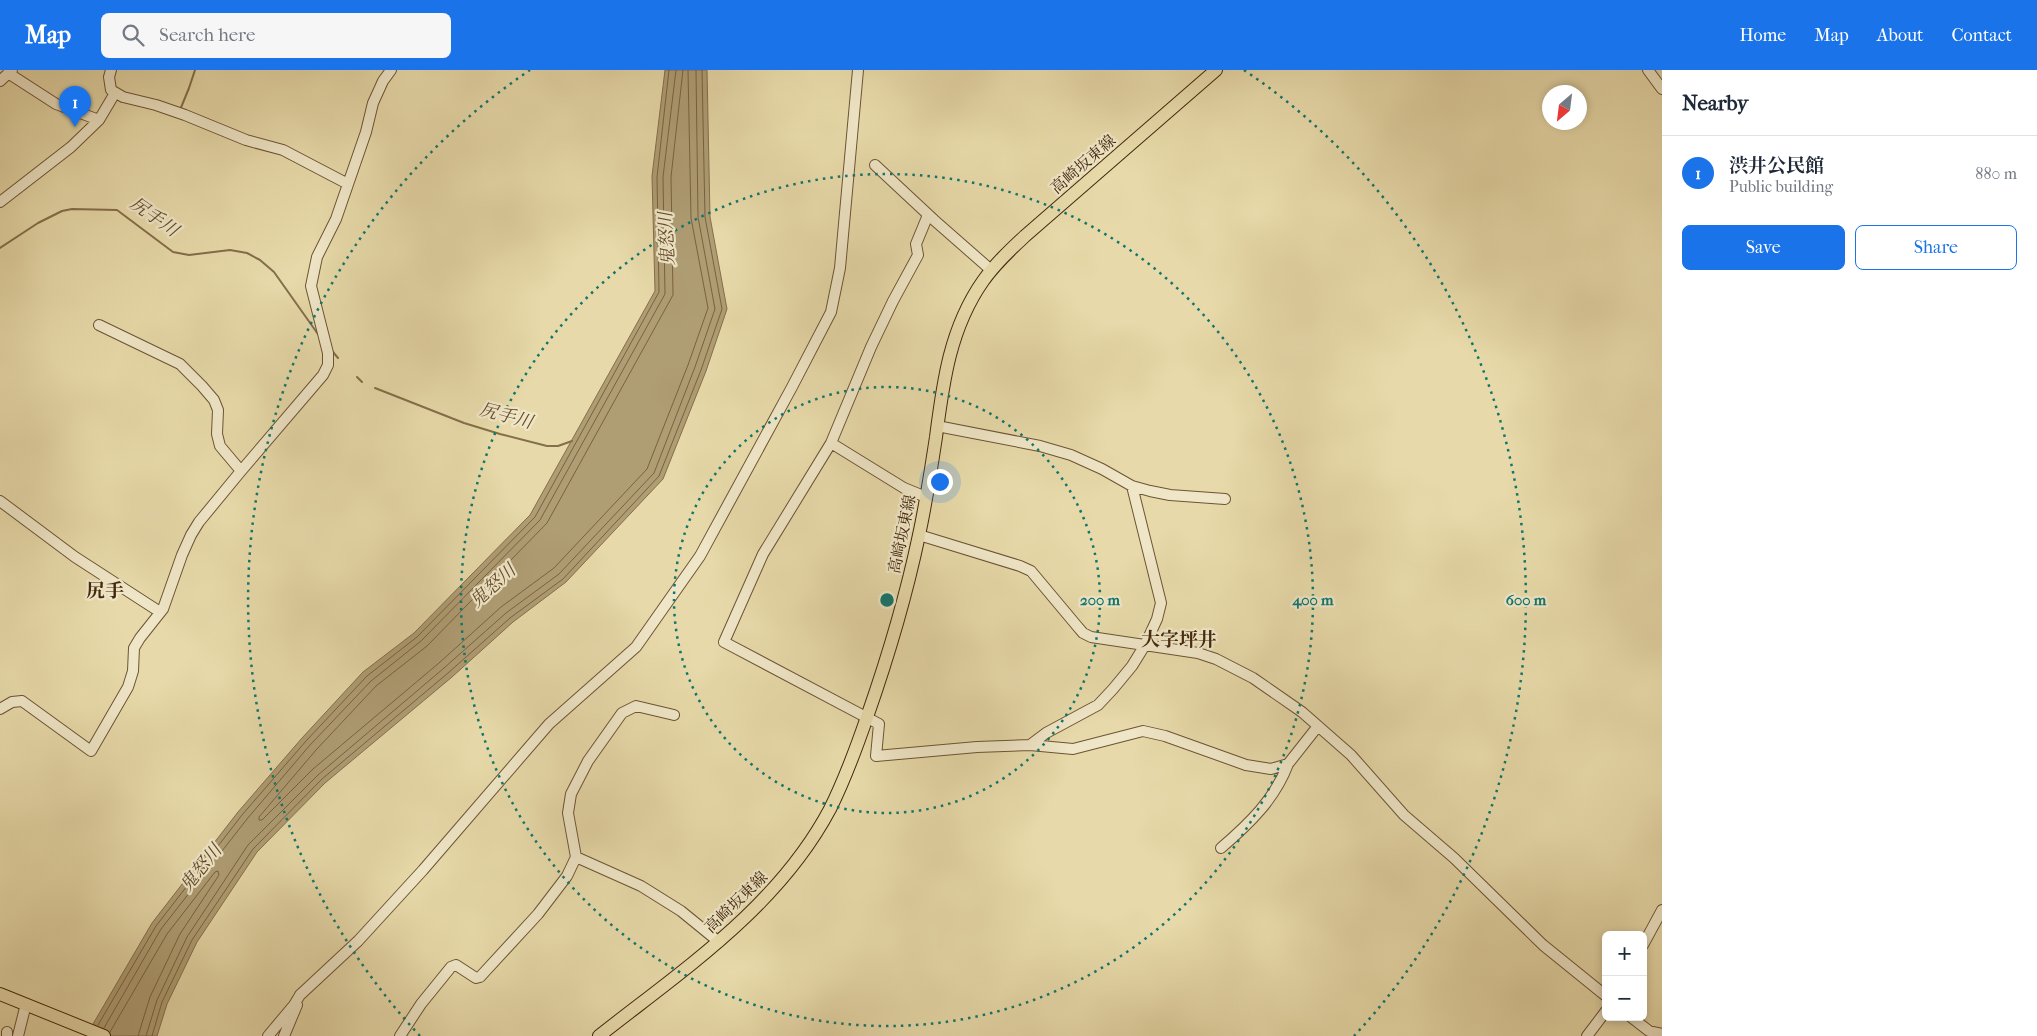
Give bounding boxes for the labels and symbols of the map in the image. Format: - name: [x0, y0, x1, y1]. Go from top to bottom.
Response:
- north arrow: [1542, 85, 1587, 130]
- pin: 1: [59, 86, 91, 127]
- street label: 高崎坂東線: [1047, 131, 1119, 197]
- water label: 尻手川: [126, 193, 184, 242]
- water label: 鬼怒川: [655, 209, 679, 267]
- water label: 尻手川: [477, 399, 537, 434]
- your location: [927, 469, 953, 495]
- street label: 高崎坂東線: [884, 493, 920, 575]
- water label: 鬼怒川: [466, 559, 522, 612]
- district label: 尻手: [86, 580, 124, 602]
- centre of rings: [878, 591, 896, 609]
- text: 200 m: [1080, 591, 1120, 609]
- text: 400 m: [1291, 591, 1334, 609]
- text: 600 m: [1506, 591, 1547, 609]
- district label: 大字坪井: [1141, 629, 1217, 651]
- water label: 鬼怒川: [176, 839, 227, 896]
- street label: 高崎坂東線: [701, 867, 771, 937]

